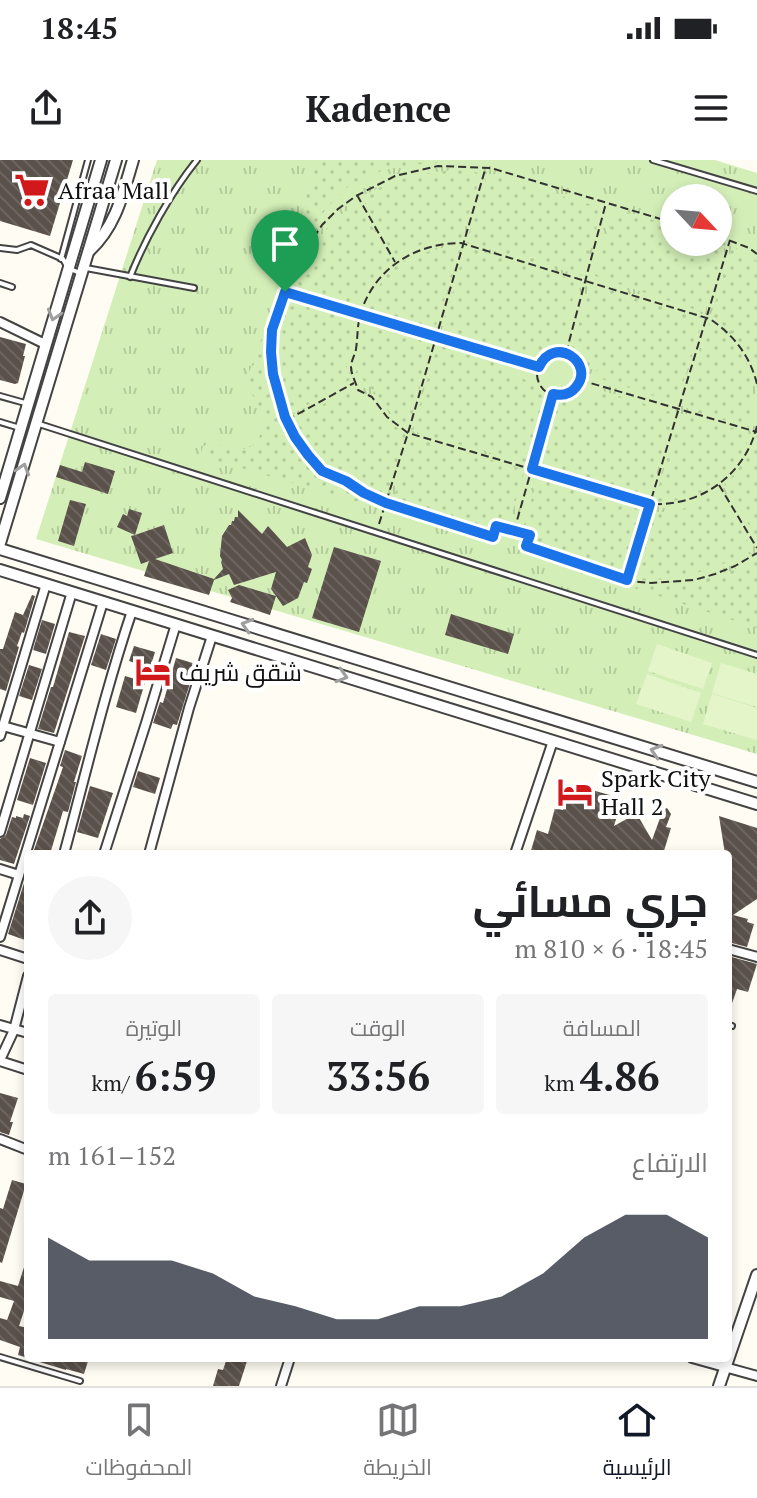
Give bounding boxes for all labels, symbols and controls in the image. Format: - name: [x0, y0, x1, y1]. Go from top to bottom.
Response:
- text: 18:45: [40, 8, 118, 48]
- text: Kadence: [306, 85, 451, 132]
- icon: share: [24, 86, 68, 130]
- icon: menu: [689, 86, 733, 130]
- supermarket icon: Afraa Mall: [13, 171, 51, 209]
- place label: Afraa Mall: [58, 174, 169, 206]
- north arrow: [660, 184, 732, 256]
- map controls: [660, 184, 732, 256]
- pin: [251, 210, 319, 292]
- icon: arrive: [263, 222, 307, 266]
- one-way arrow: [47, 308, 63, 321]
- one-way arrow: [14, 462, 30, 476]
- one-way arrow: [240, 618, 254, 634]
- hotel icon: شقق شريف: [134, 653, 172, 691]
- place label: شقق شريف: [179, 656, 302, 688]
- one-way arrow: [335, 667, 348, 683]
- one-way arrow: [649, 744, 663, 760]
- place label: Spark City Hall 2: [601, 762, 712, 822]
- hotel icon: Spark City Hall 2: [556, 773, 594, 811]
- text: جري مسائي: [473, 871, 708, 930]
- button: share: [48, 876, 132, 960]
- text: 18:45 · 6 × 810 m: [514, 931, 708, 965]
- text: الوتيرة: [126, 1013, 182, 1042]
- text: الوقت: [350, 1013, 406, 1042]
- text: المسافة: [563, 1013, 641, 1042]
- text: 6:59: [135, 1049, 216, 1102]
- text: 33:56: [326, 1049, 430, 1102]
- text: 4.86: [580, 1049, 660, 1102]
- text: /km: [92, 1068, 135, 1097]
- text: km: [544, 1068, 580, 1097]
- text: 152–161 m: [48, 1138, 176, 1172]
- text: الارتفاع: [632, 1145, 708, 1179]
- tab: المحفوظات: [85, 1398, 192, 1488]
- tab: الخريطة: [363, 1398, 432, 1488]
- tab: الرئيسية: [603, 1398, 672, 1488]

